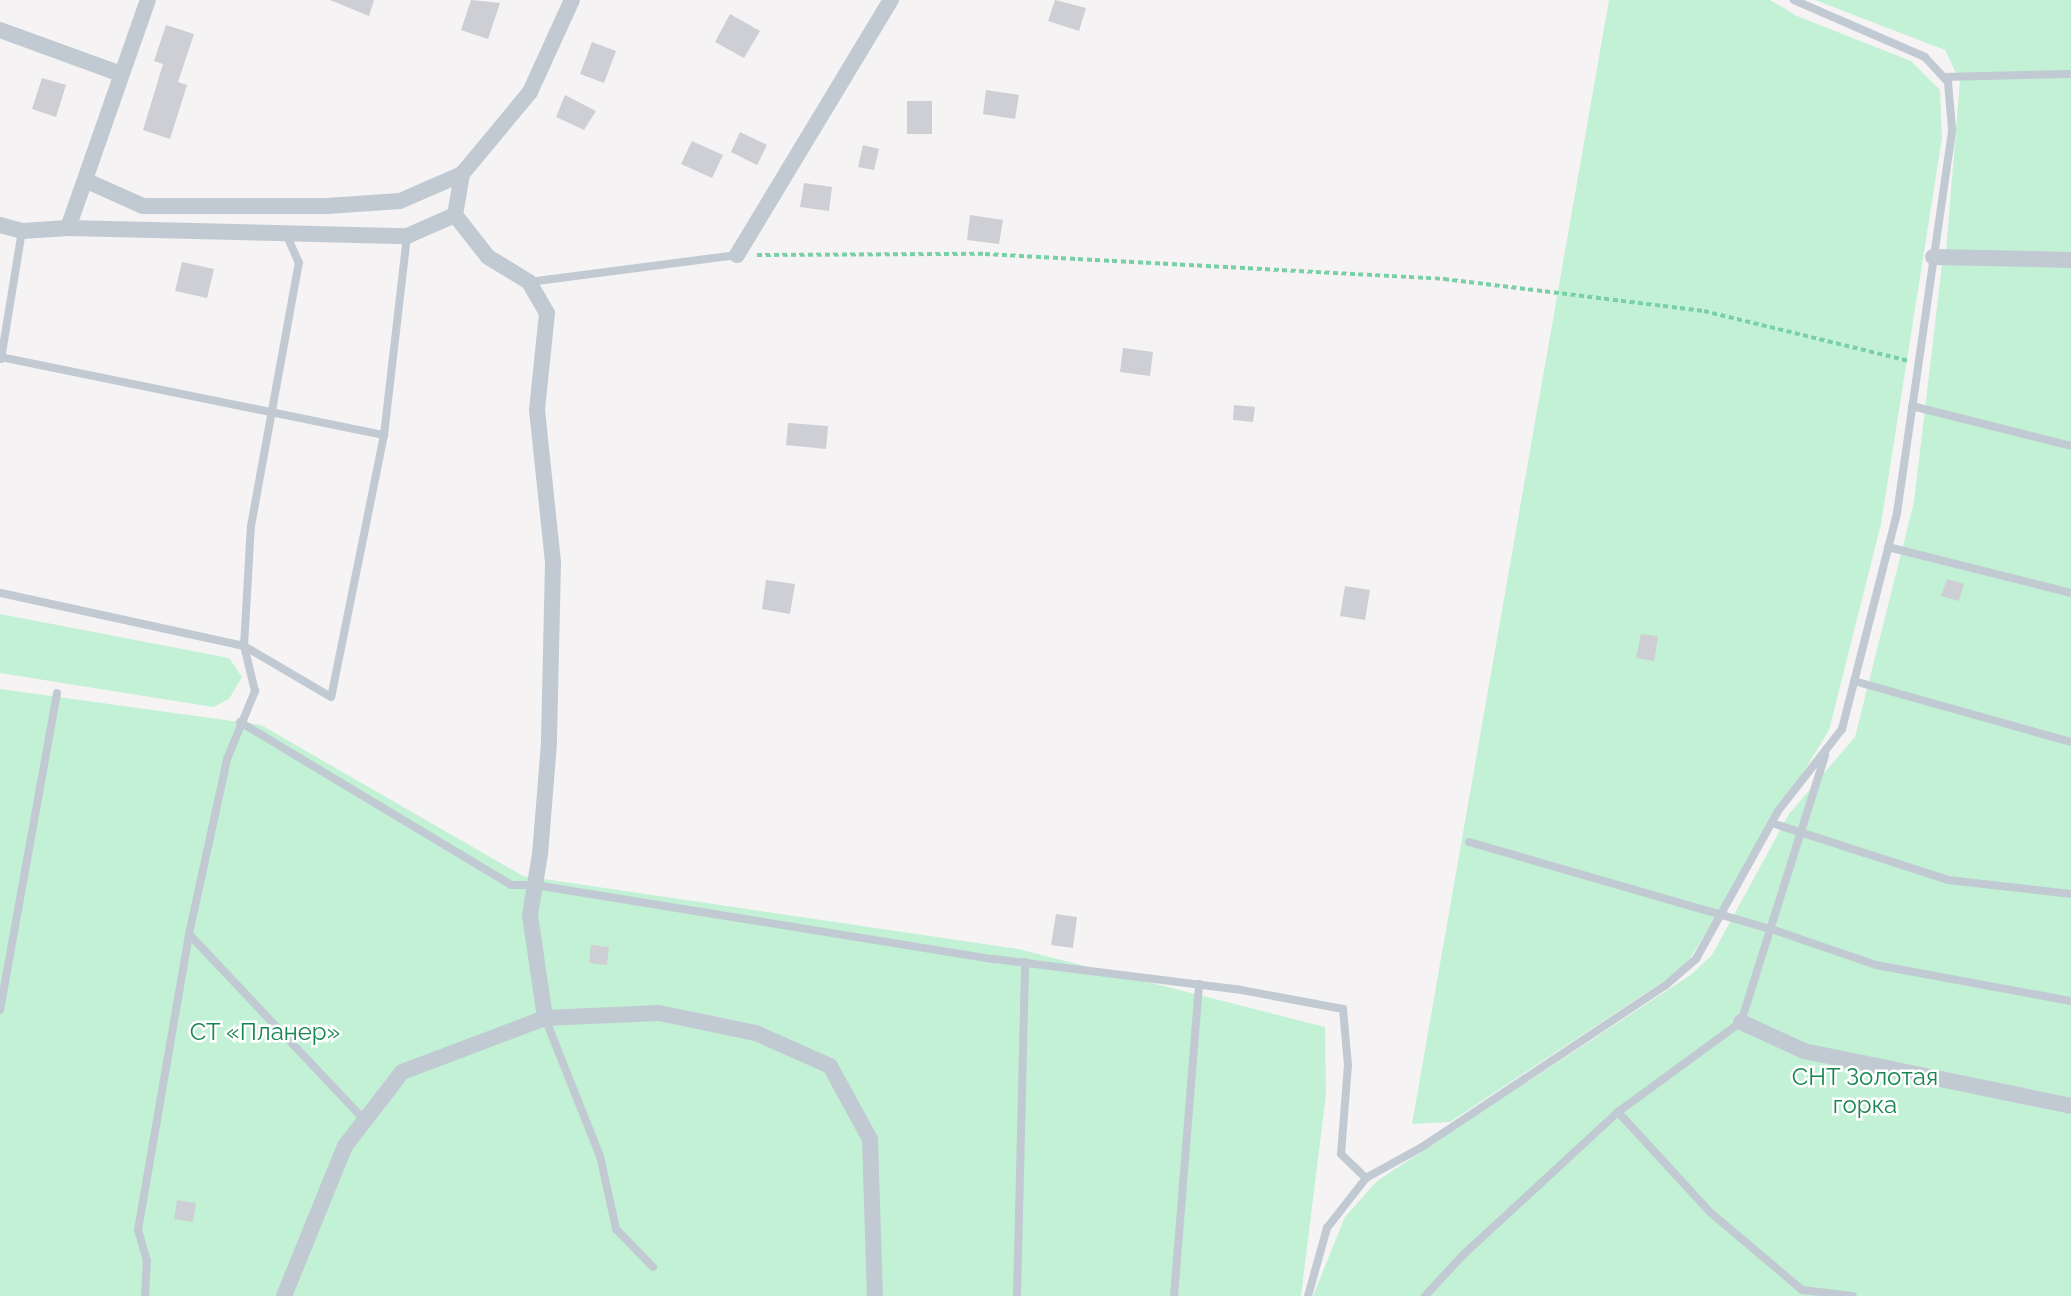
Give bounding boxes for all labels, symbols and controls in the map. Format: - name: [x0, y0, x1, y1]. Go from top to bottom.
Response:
- park label: СТ «Планер»: [189, 1018, 341, 1046]
- park label: СНТ Золотая горка: [1791, 1063, 1939, 1119]

